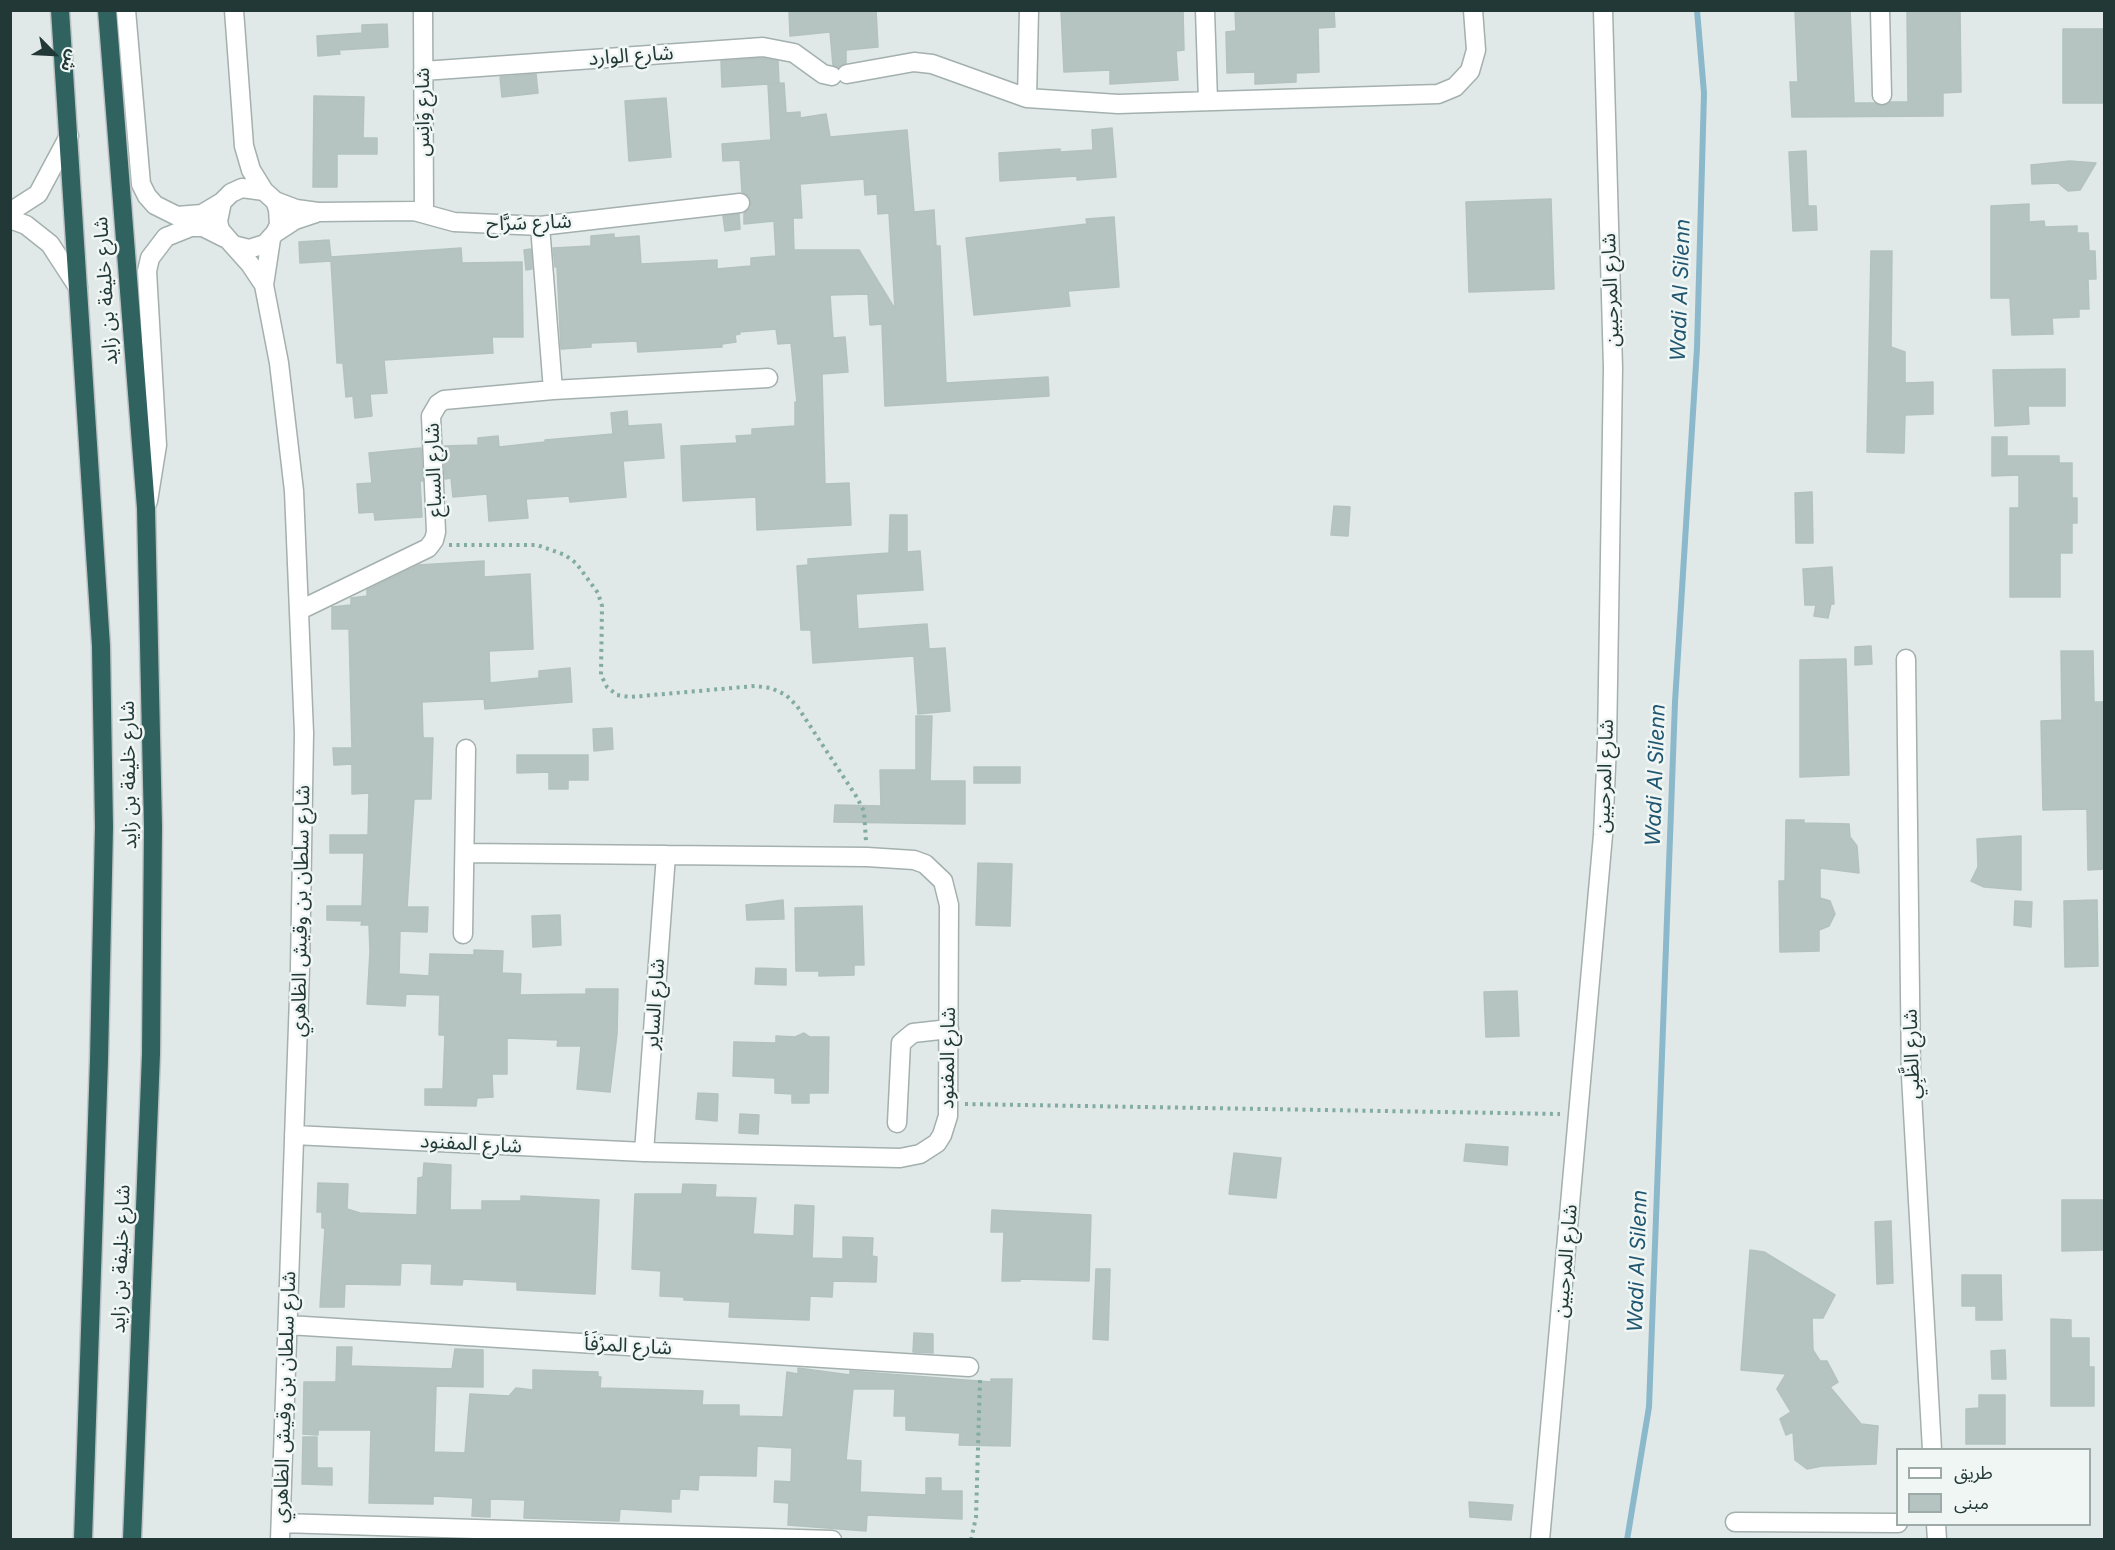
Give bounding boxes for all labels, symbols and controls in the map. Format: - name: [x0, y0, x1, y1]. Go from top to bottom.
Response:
- north arrow: [24, 24, 84, 84]
- street label: شارع الوارد: [588, 41, 674, 71]
- text: ش: [57, 47, 84, 75]
- street label: شارع وَانِس: [411, 67, 435, 157]
- street label: شارع سَرَّاح: [486, 210, 572, 236]
- street label: شارع خليفة بن زايد: [89, 216, 123, 366]
- water label: Wadi Al Silenn: [1666, 218, 1696, 362]
- street label: شارع المرحبين: [1597, 233, 1625, 347]
- street label: شارع السباع: [420, 422, 448, 518]
- street label: شارع خليفة بن زايد: [116, 700, 142, 850]
- water label: Wadi Al Silenn: [1641, 703, 1671, 847]
- street label: شارع المرحبين: [1591, 719, 1619, 833]
- street label: شارع سلطان بن وقيش الظاهري: [287, 785, 315, 1037]
- street label: شارع الساير: [640, 958, 670, 1050]
- street label: شارع المفنود: [935, 1007, 961, 1109]
- street label: شارع الظَّبِي: [1898, 1008, 1926, 1100]
- street label: شارع المفنود: [420, 1129, 522, 1159]
- street label: شارع خليفة بن زايد: [106, 1184, 136, 1334]
- water label: Wadi Al Silenn: [1623, 1189, 1653, 1333]
- street label: شارع المرحبين: [1549, 1203, 1583, 1319]
- street label: شارع سلطان بن وقيش الظاهري: [269, 1271, 301, 1523]
- street label: شارع المرْفَأ: [583, 1332, 673, 1360]
- legend: [1896, 1448, 2091, 1526]
- text: طريق: [1954, 1462, 1993, 1483]
- text: مبنى: [1954, 1492, 1989, 1513]

